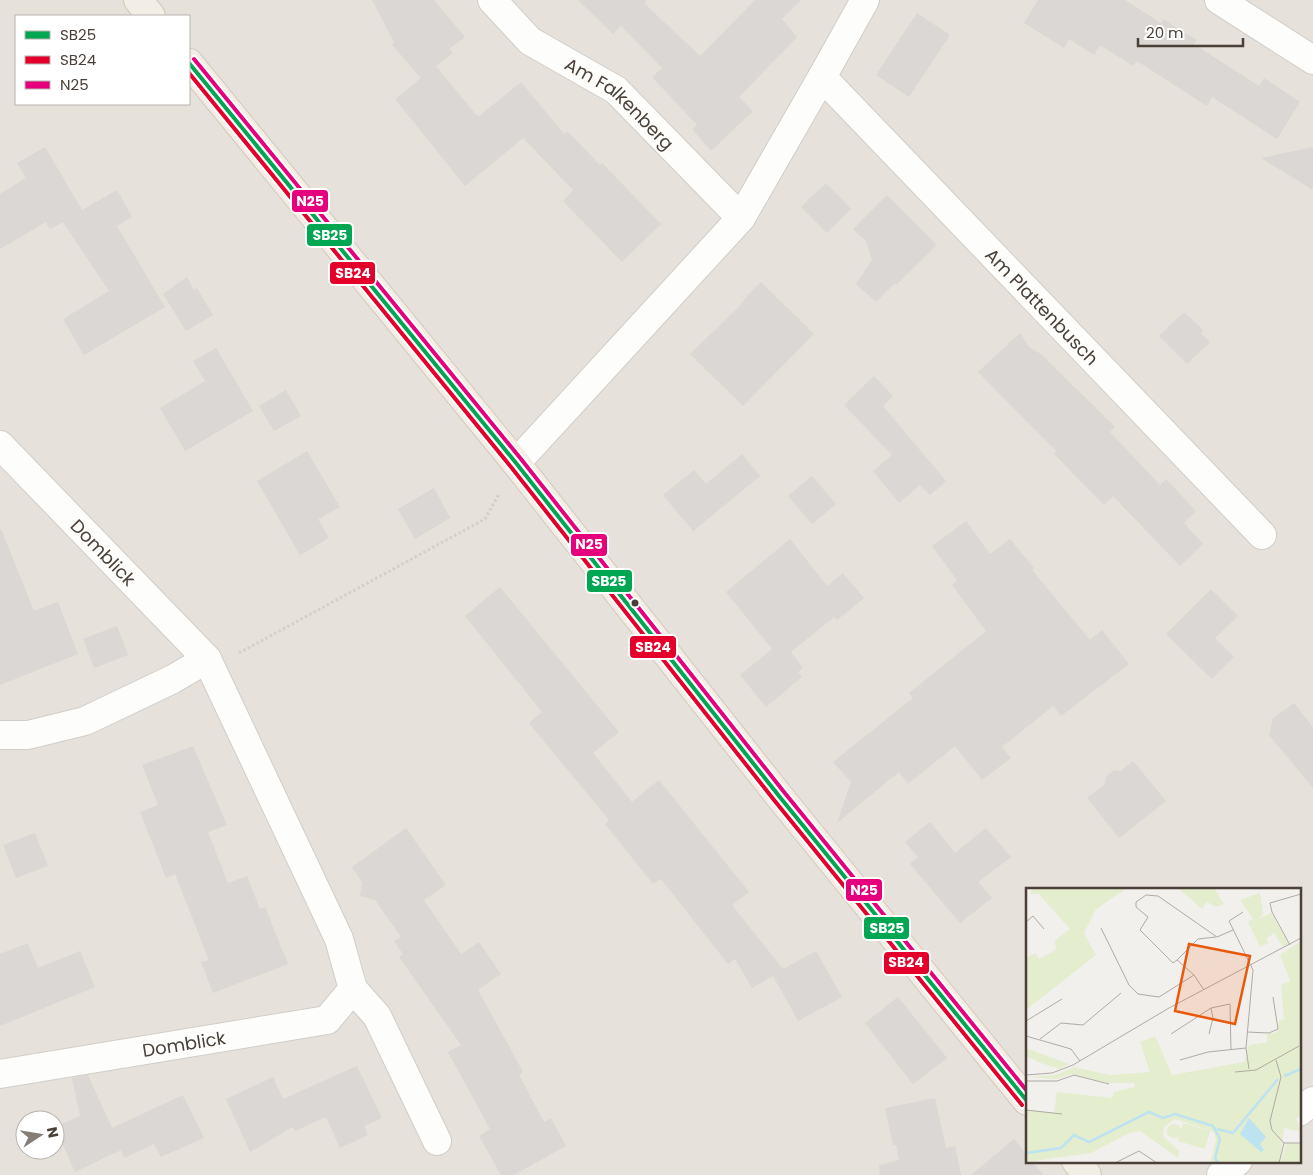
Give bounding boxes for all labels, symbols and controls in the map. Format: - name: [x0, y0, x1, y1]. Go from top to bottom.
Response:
- legend: [15, 15, 190, 105]
- scale bar: [1138, 15, 1243, 47]
- text: 20 m: [1146, 22, 1184, 43]
- text: SB25: [60, 24, 96, 45]
- text: SB24: [60, 49, 96, 70]
- street label: Am Falkenberg: [561, 51, 680, 155]
- text: N25: [60, 74, 89, 95]
- line badge: N25: [291, 189, 329, 213]
- text: N25: [296, 191, 324, 211]
- line badge: SB25: [306, 223, 353, 247]
- text: SB25: [313, 225, 347, 245]
- street label: Am Plattenbusch: [980, 242, 1105, 370]
- line badge: SB24: [329, 261, 376, 285]
- text: SB24: [335, 263, 371, 283]
- street label: Domblick: [65, 513, 142, 592]
- line badge: N25: [570, 533, 608, 557]
- text: N25: [575, 534, 603, 554]
- line badge: SB25: [586, 569, 633, 593]
- text: SB25: [592, 571, 626, 591]
- unlabelled marker: [630, 598, 640, 608]
- line badge: SB24: [629, 635, 677, 659]
- text: SB24: [635, 637, 671, 657]
- line badge: N25: [845, 878, 883, 902]
- text: N25: [850, 880, 878, 900]
- inset map: [1026, 888, 1300, 1162]
- line badge: SB25: [863, 916, 910, 940]
- text: SB25: [870, 918, 904, 938]
- line badge: SB24: [883, 951, 930, 975]
- text: SB24: [888, 952, 924, 972]
- street label: Domblick: [141, 1025, 228, 1063]
- north arrow: [15, 1110, 65, 1160]
- text: N: [42, 1125, 64, 1140]

